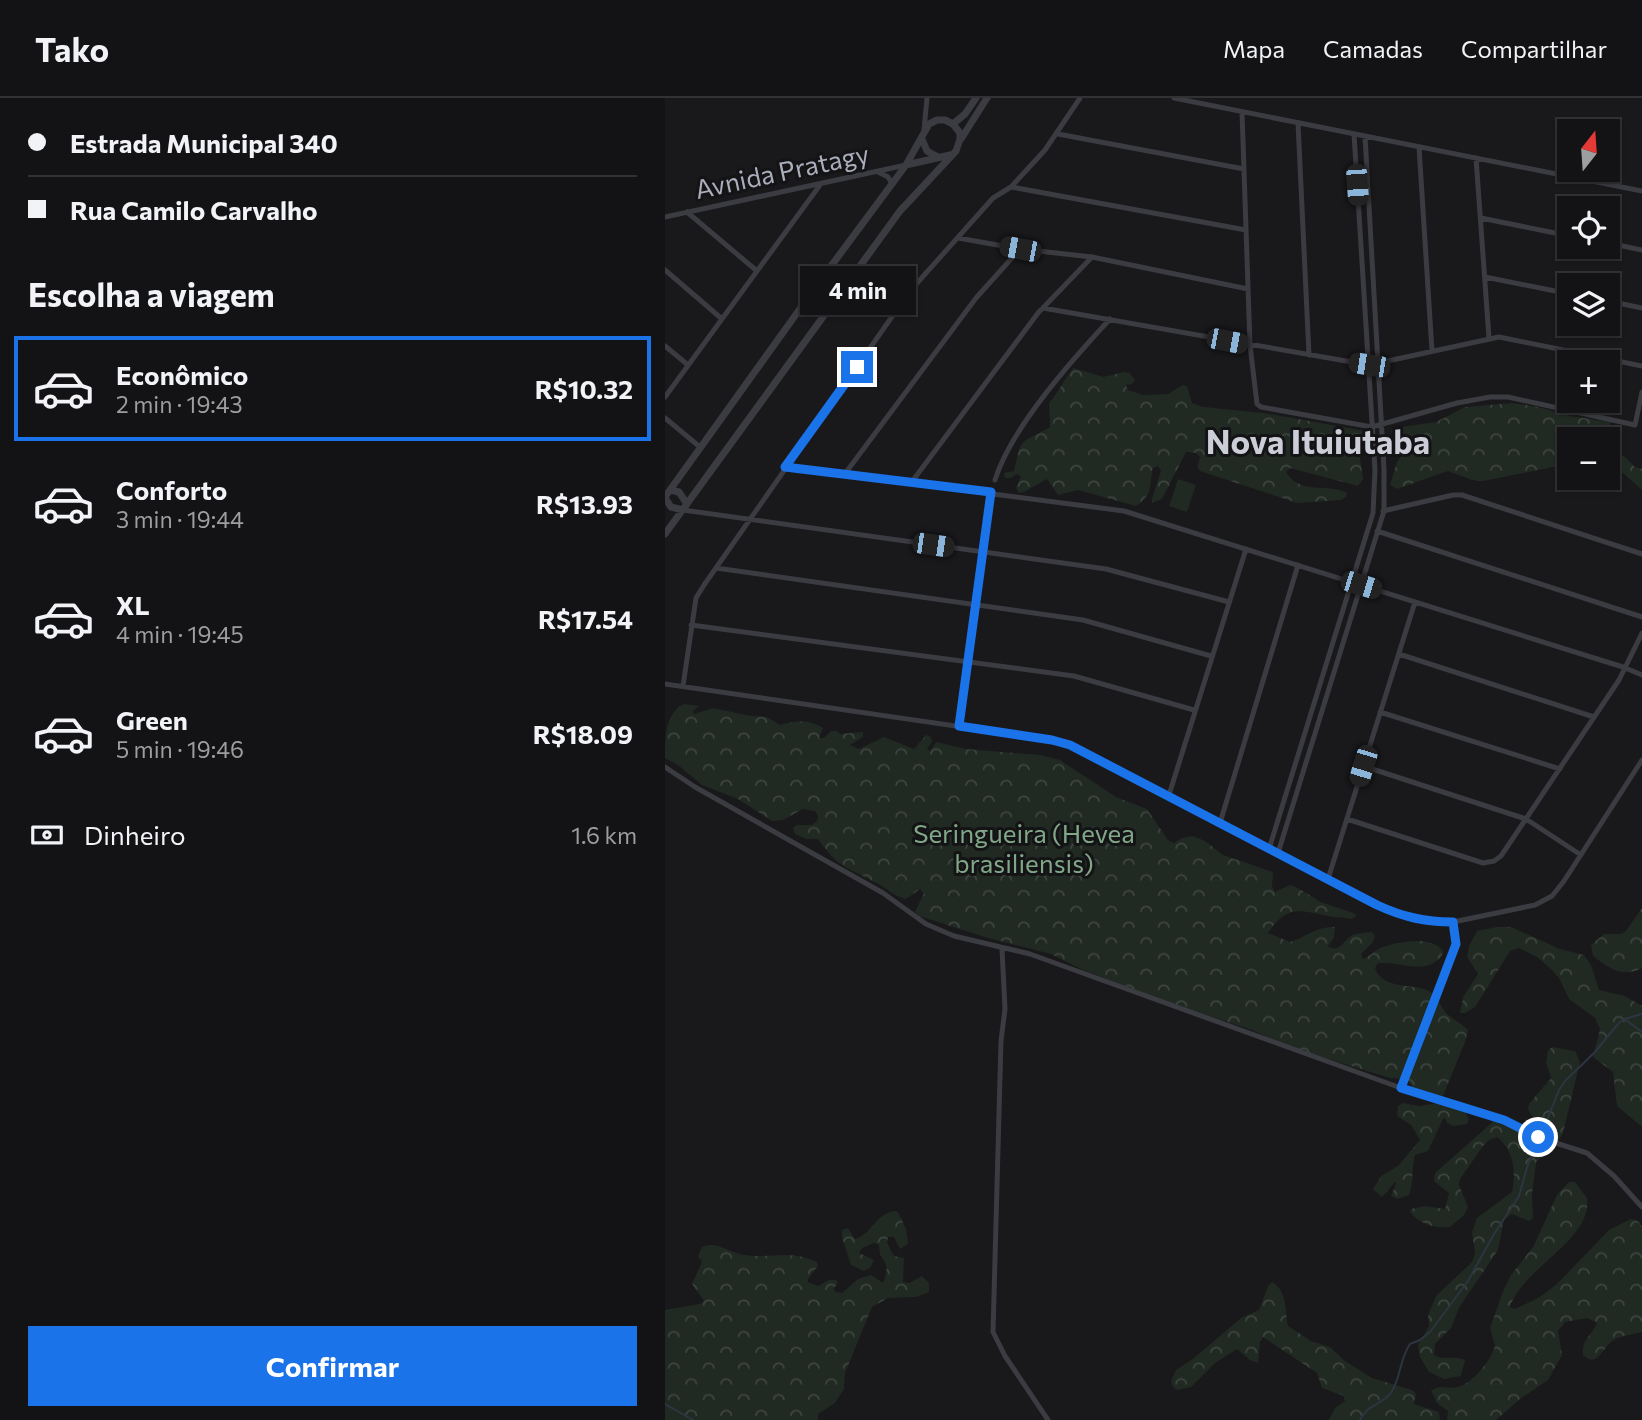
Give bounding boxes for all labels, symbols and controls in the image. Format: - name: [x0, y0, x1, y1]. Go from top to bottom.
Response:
- text: Tako: [35, 28, 109, 69]
- text: Mapa: [1223, 34, 1285, 63]
- text: Camadas: [1323, 34, 1423, 63]
- text: Compartilhar: [1461, 34, 1607, 63]
- north arrow: [1557, 119, 1621, 182]
- map controls: [1557, 119, 1620, 490]
- text: Estrada Municipal 340: [70, 127, 338, 158]
- street label: Avnida Pratagy: [692, 137, 872, 204]
- car: [1346, 163, 1369, 207]
- text: Rua Camilo Carvalho: [70, 194, 318, 225]
- button: locate: [1557, 196, 1620, 259]
- car: [998, 235, 1043, 263]
- callout: 4 min: [799, 266, 915, 314]
- button: layers: [1557, 273, 1620, 336]
- text: Escolha a viagem: [28, 274, 275, 314]
- text: 4 min: [829, 276, 887, 304]
- car: [1205, 327, 1250, 355]
- button: +: [1557, 350, 1620, 413]
- route end: [841, 351, 873, 383]
- car: [1347, 351, 1392, 379]
- icon: car: [32, 357, 95, 420]
- text: Econômico: [116, 359, 248, 390]
- text: R$10.32: [535, 373, 633, 404]
- text: 2 min · 19:43: [116, 390, 243, 418]
- district label: Nova Ituiutaba: [1206, 420, 1430, 461]
- button: −: [1557, 427, 1620, 490]
- icon: car: [32, 472, 95, 535]
- text: Conforto: [116, 474, 227, 505]
- text: R$13.93: [536, 488, 633, 519]
- text: 3 min · 19:44: [116, 505, 244, 533]
- car: [911, 532, 956, 558]
- car: [1338, 569, 1385, 601]
- icon: car: [32, 587, 95, 650]
- text: XL: [116, 589, 150, 620]
- text: R$17.54: [538, 603, 633, 634]
- text: 4 min · 19:45: [116, 620, 244, 648]
- icon: car: [32, 702, 95, 765]
- text: Green: [116, 704, 188, 735]
- text: R$18.09: [533, 718, 633, 749]
- text: 5 min · 19:46: [116, 735, 244, 763]
- car: [1347, 743, 1380, 789]
- icon: cash: [28, 816, 66, 854]
- park label: Seringueira (Hevea brasiliensis): [913, 817, 1135, 878]
- text: Dinheiro: [84, 819, 186, 850]
- text: 1.6 km: [571, 821, 637, 849]
- route start: [1522, 1121, 1554, 1153]
- button: Confirmar: [28, 1326, 637, 1406]

